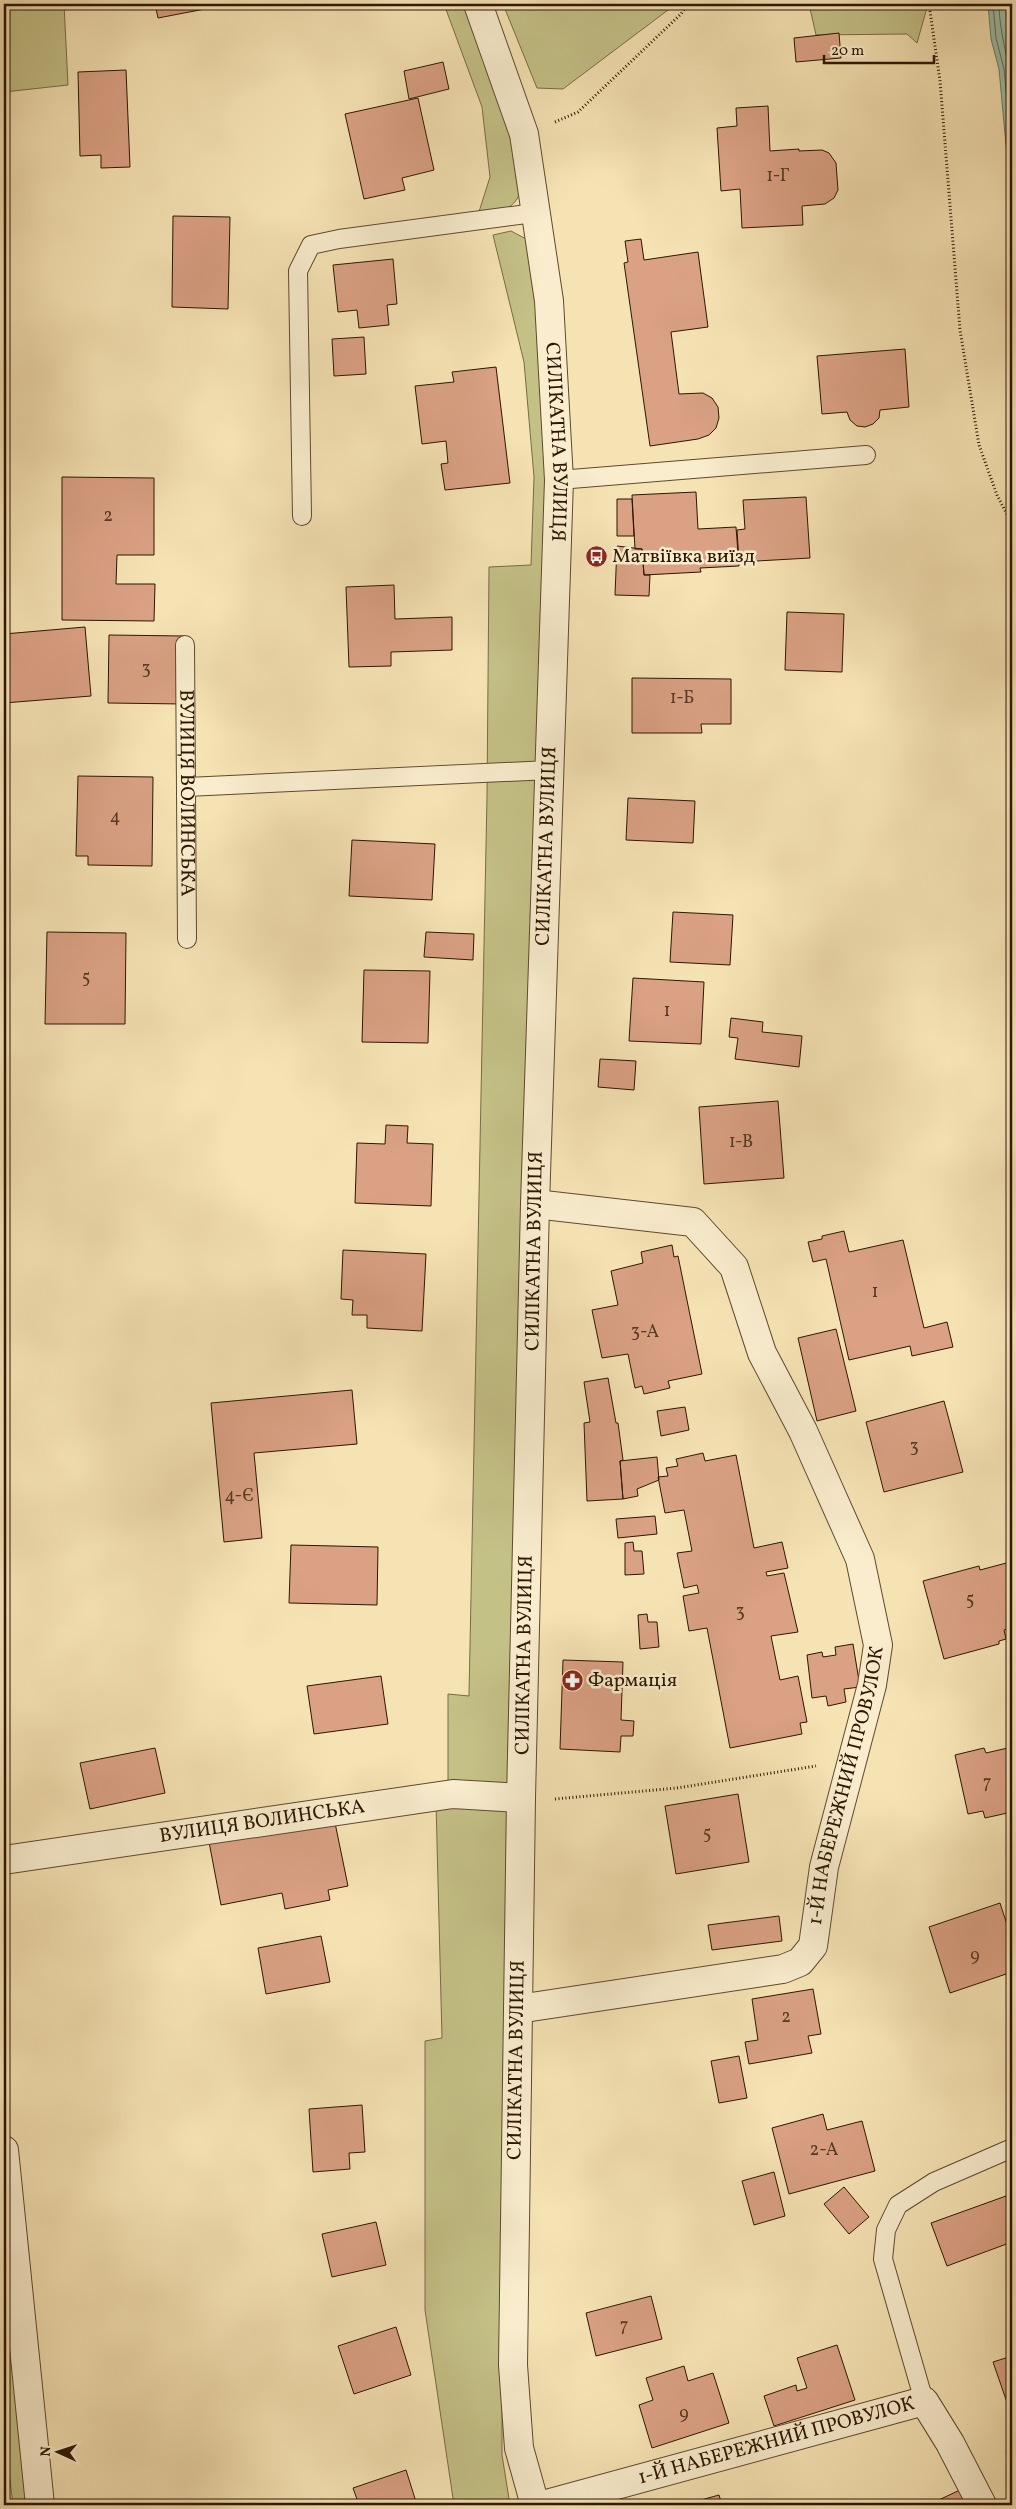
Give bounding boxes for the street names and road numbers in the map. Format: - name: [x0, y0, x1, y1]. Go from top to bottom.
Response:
- street label: СИЛІКАТНА ВУЛИЦЯ: [537, 341, 573, 542]
- street label: ВУЛИЦЯ ВОЛИНСЬКА: [171, 689, 201, 897]
- street label: СИЛІКАТНА ВУЛИЦЯ: [530, 746, 564, 946]
- street label: СИЛІКАТНА ВУЛИЦЯ: [519, 1151, 551, 1351]
- street label: СИЛІКАТНА ВУЛИЦЯ: [509, 1555, 541, 1755]
- street label: 1-Й НАБЕРЕЖНИЙ ПРОВУЛОК: [802, 1644, 892, 1927]
- street label: ВУЛИЦЯ ВОЛИНСЬКА: [158, 1793, 367, 1851]
- street label: СИЛІКАТНА ВУЛИЦЯ: [501, 1960, 533, 2160]
- street label: 1-Й НАБЕРЕЖНИЙ ПРОВУЛОК: [635, 2390, 918, 2492]

